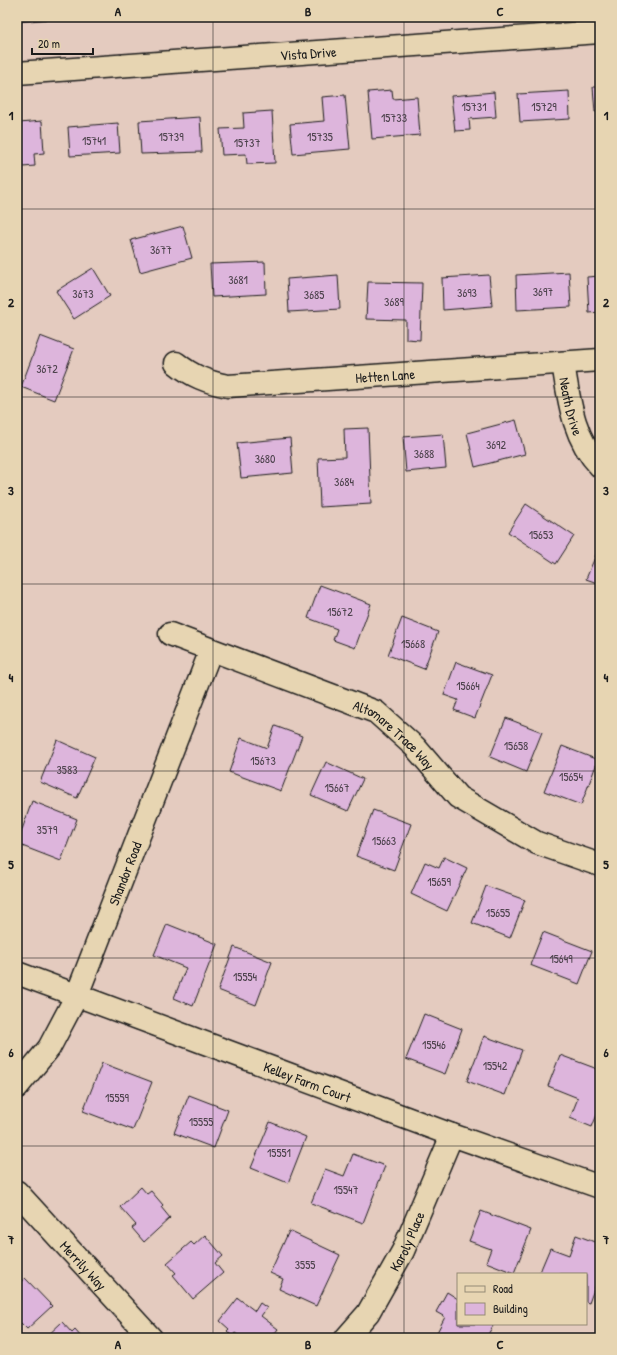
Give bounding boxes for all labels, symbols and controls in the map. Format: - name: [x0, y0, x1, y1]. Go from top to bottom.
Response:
- text: A: [115, 2, 122, 20]
- text: B: [305, 2, 312, 20]
- text: C: [496, 2, 504, 20]
- scale bar: [32, 30, 93, 56]
- text: 20 m: [38, 35, 60, 52]
- street label: Vista Drive: [280, 41, 337, 64]
- house number: 15731: [461, 98, 487, 115]
- house number: 15729: [531, 98, 557, 115]
- text: 1: [9, 106, 14, 124]
- text: 1: [604, 106, 609, 124]
- house number: 15733: [381, 109, 407, 126]
- house number: 15739: [158, 128, 184, 145]
- house number: 15735: [307, 128, 333, 145]
- house number: 15741: [82, 132, 106, 149]
- house number: 15737: [234, 134, 260, 151]
- house number: 3677: [150, 241, 172, 258]
- house number: 3681: [228, 271, 248, 288]
- house number: 3697: [533, 283, 553, 300]
- house number: 3693: [457, 284, 477, 301]
- house number: 3673: [72, 285, 94, 302]
- house number: 3685: [304, 286, 324, 303]
- text: 2: [8, 293, 15, 311]
- house number: 3689: [384, 293, 404, 310]
- text: 2: [603, 293, 610, 311]
- house number: 3672: [36, 360, 58, 377]
- street label: Hetten Lane: [355, 363, 416, 387]
- street label: Neath Drive: [556, 376, 588, 438]
- house number: 3692: [486, 436, 506, 453]
- house number: 3688: [414, 445, 434, 462]
- house number: 3680: [255, 450, 275, 467]
- house number: 3684: [334, 473, 354, 490]
- text: 3: [8, 481, 14, 499]
- text: 3: [603, 481, 609, 499]
- house number: 15653: [529, 526, 553, 543]
- house number: 15672: [327, 603, 353, 620]
- house number: 15668: [401, 635, 425, 652]
- text: 4: [9, 668, 14, 686]
- text: 4: [604, 668, 609, 686]
- house number: 15664: [456, 677, 480, 694]
- street label: Altomare Trace Way: [351, 695, 439, 774]
- house number: 15658: [504, 737, 528, 754]
- house number: 15673: [250, 752, 276, 769]
- house number: 3583: [56, 761, 78, 778]
- house number: 15654: [559, 768, 583, 785]
- house number: 15667: [325, 779, 350, 796]
- house number: 3579: [37, 821, 58, 838]
- house number: 15663: [372, 832, 396, 849]
- street label: Shandor Road: [103, 838, 145, 908]
- text: 5: [8, 855, 14, 873]
- text: 5: [603, 855, 609, 873]
- house number: 15659: [427, 873, 451, 890]
- house number: 15655: [486, 904, 510, 921]
- house number: 15649: [549, 950, 573, 967]
- house number: 15554: [233, 968, 258, 985]
- house number: 15546: [422, 1036, 446, 1053]
- text: 6: [8, 1043, 14, 1061]
- text: 6: [603, 1043, 609, 1061]
- street label: Kelley Farm Court: [261, 1056, 354, 1106]
- house number: 15542: [483, 1057, 508, 1074]
- house number: 15559: [105, 1089, 130, 1106]
- house number: 15555: [189, 1113, 213, 1130]
- house number: 15551: [267, 1144, 291, 1161]
- house number: 15547: [334, 1181, 359, 1198]
- street label: Karoly Place: [384, 1208, 428, 1274]
- text: 7: [7, 1230, 15, 1248]
- text: 7: [602, 1230, 610, 1248]
- street label: Merrily Way: [56, 1236, 112, 1294]
- house number: 3555: [295, 1256, 315, 1273]
- legend: [457, 1273, 587, 1325]
- text: Road: [493, 1280, 513, 1297]
- text: Building: [493, 1300, 528, 1317]
- text: A: [115, 1335, 122, 1353]
- text: B: [305, 1335, 312, 1353]
- text: C: [496, 1335, 504, 1353]

